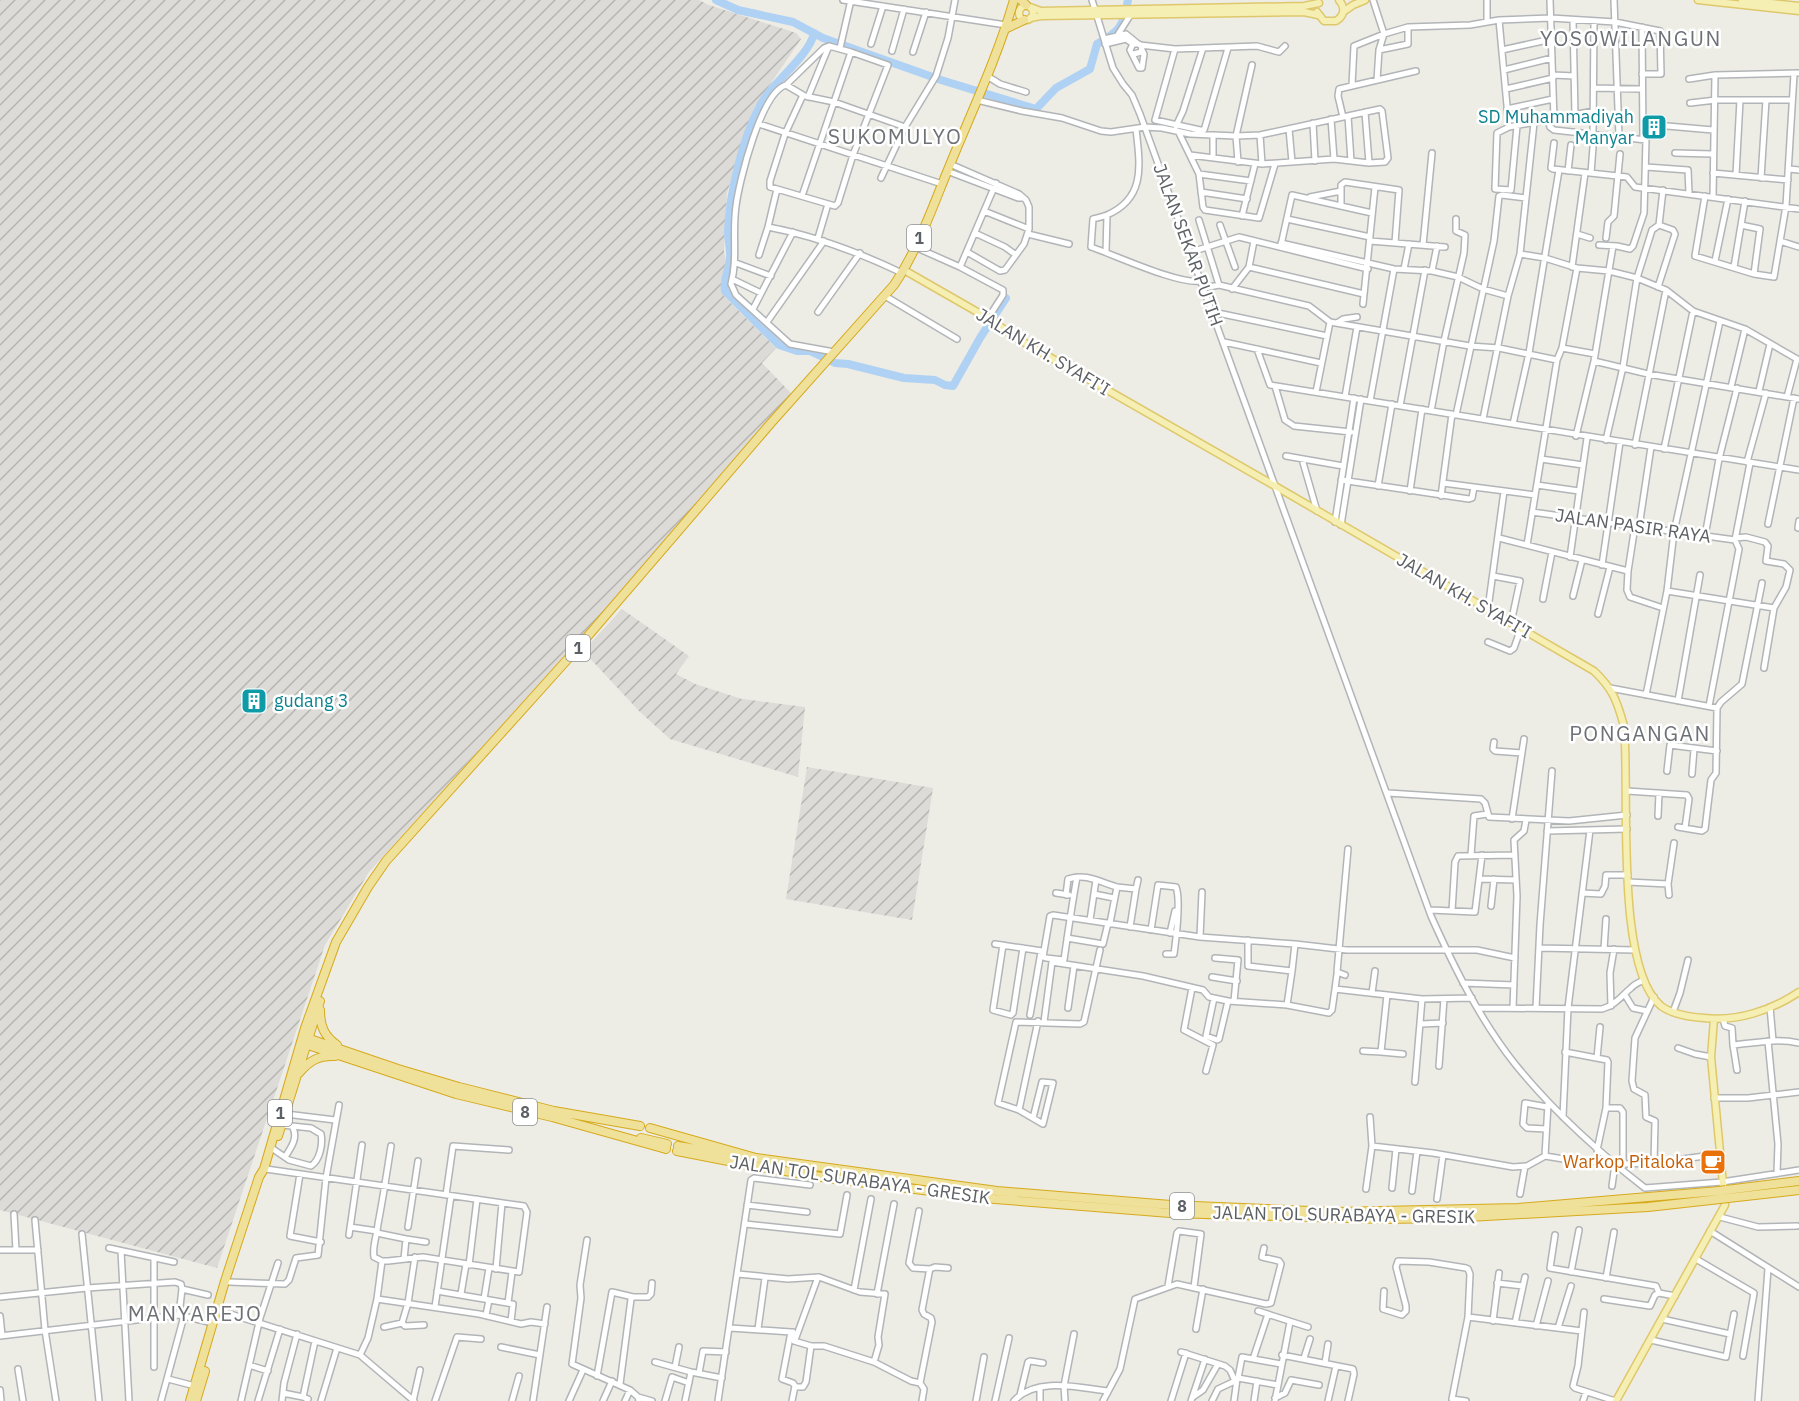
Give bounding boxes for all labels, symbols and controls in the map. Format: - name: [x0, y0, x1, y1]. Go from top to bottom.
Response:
- district label: YOSOWILANGUN: [1540, 24, 1722, 52]
- place label: SD Muhammadiyah Manyar: [1478, 105, 1634, 149]
- building icon: SD Muhammadiyah Manyar: [1639, 112, 1669, 142]
- district label: SUKOMULYO: [828, 122, 962, 150]
- street label: JALAN SEKAR PUTIH: [1148, 160, 1229, 329]
- road number: 1: [907, 225, 931, 251]
- street label: JALAN KH. SYAFI'I: [972, 303, 1114, 401]
- street label: JALAN PASIR RAYA: [1554, 503, 1713, 548]
- street label: JALAN KH. SYAFI'I: [1393, 548, 1536, 644]
- road number: 1: [566, 635, 590, 661]
- building icon: gudang 3: [239, 686, 269, 716]
- place label: gudang 3: [274, 689, 348, 712]
- district label: PONGANGAN: [1569, 719, 1711, 747]
- road number: 8: [513, 1099, 537, 1125]
- road number: 1: [268, 1100, 292, 1126]
- cafe icon: Warkop Pitaloka: [1698, 1147, 1728, 1177]
- street label: JALAN TOL SURABAYA - GRESIK: [728, 1150, 992, 1209]
- place label: Warkop Pitaloka: [1563, 1150, 1694, 1173]
- road number: 8: [1170, 1193, 1194, 1219]
- street label: JALAN TOL SURABAYA - GRESIK: [1212, 1201, 1476, 1228]
- district label: MANYAREJO: [128, 1299, 262, 1327]

